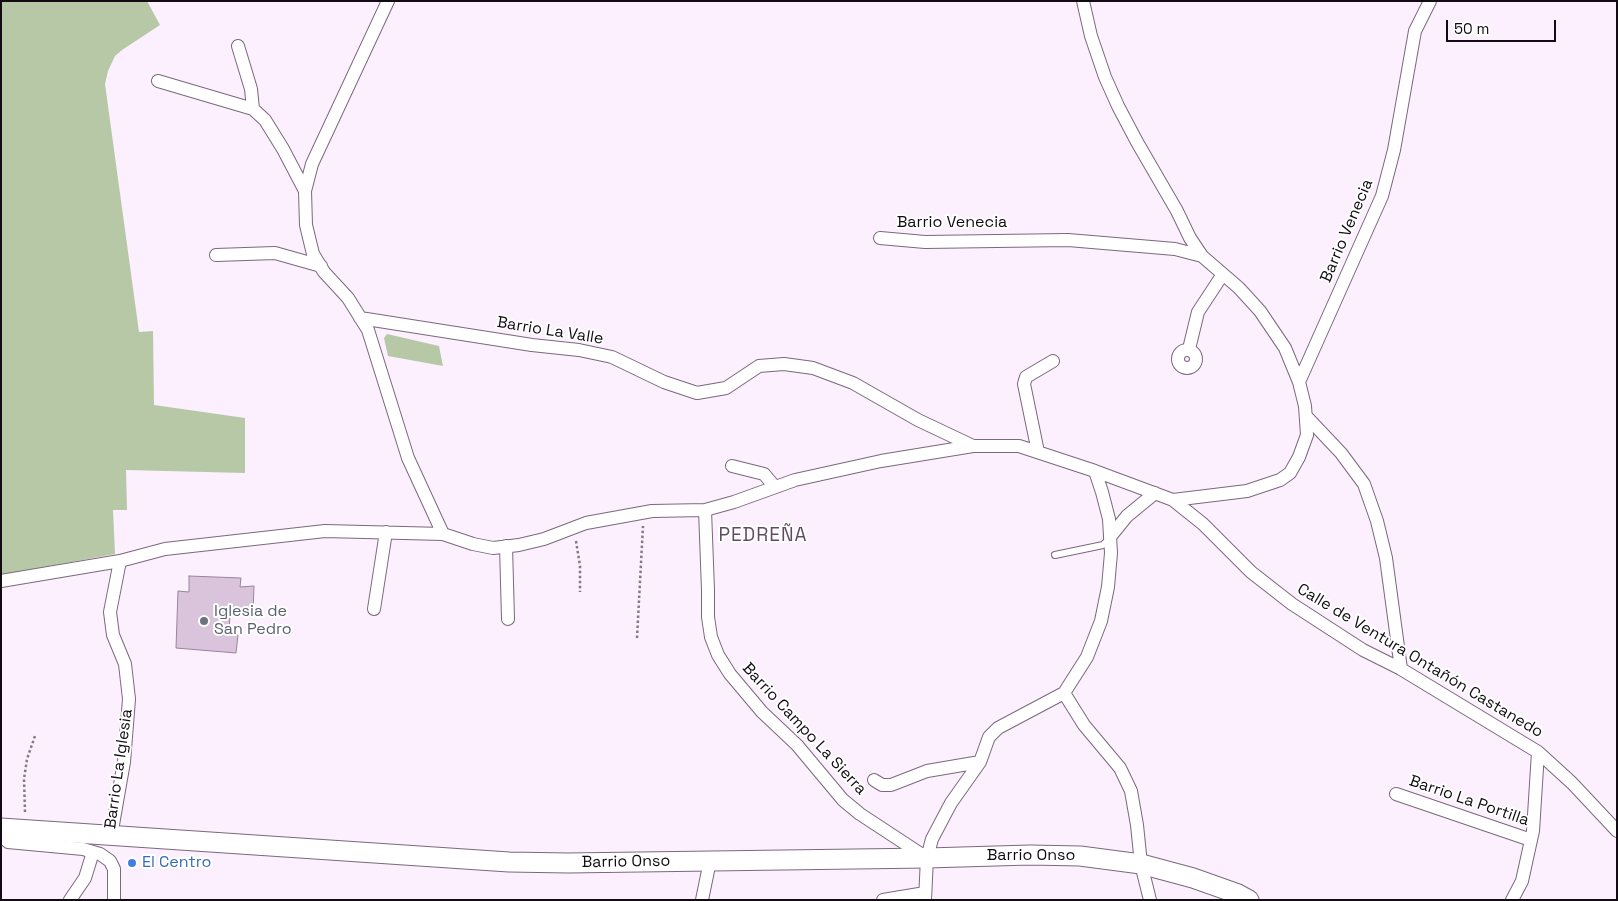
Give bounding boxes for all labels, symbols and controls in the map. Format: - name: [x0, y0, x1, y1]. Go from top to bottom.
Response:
- scale bar: [1448, 10, 1558, 42]
- text: 50 m: [1454, 19, 1489, 38]
- street label: Barrio Venecia: [1317, 176, 1377, 286]
- street label: Barrio Venecia: [897, 213, 1007, 233]
- street label: Barrio La Valle: [495, 313, 605, 349]
- district label: PEDREÑA: [718, 525, 808, 547]
- street label: Calle de Ventura Ontañón Castanedo: [1294, 580, 1546, 742]
- place label: Iglesia de San Pedro: [214, 602, 292, 640]
- marker: Iglesia de San Pedro: [198, 615, 210, 627]
- street label: Barrio Campo La Sierra: [738, 659, 870, 799]
- street label: Barrio La Iglesia: [101, 708, 137, 830]
- street label: Barrio La Portilla: [1407, 772, 1531, 830]
- street label: Barrio Onso: [987, 846, 1075, 866]
- street label: Barrio Onso: [582, 852, 670, 872]
- place label: El Centro: [142, 853, 211, 873]
- marker: El Centro: [126, 857, 138, 869]

